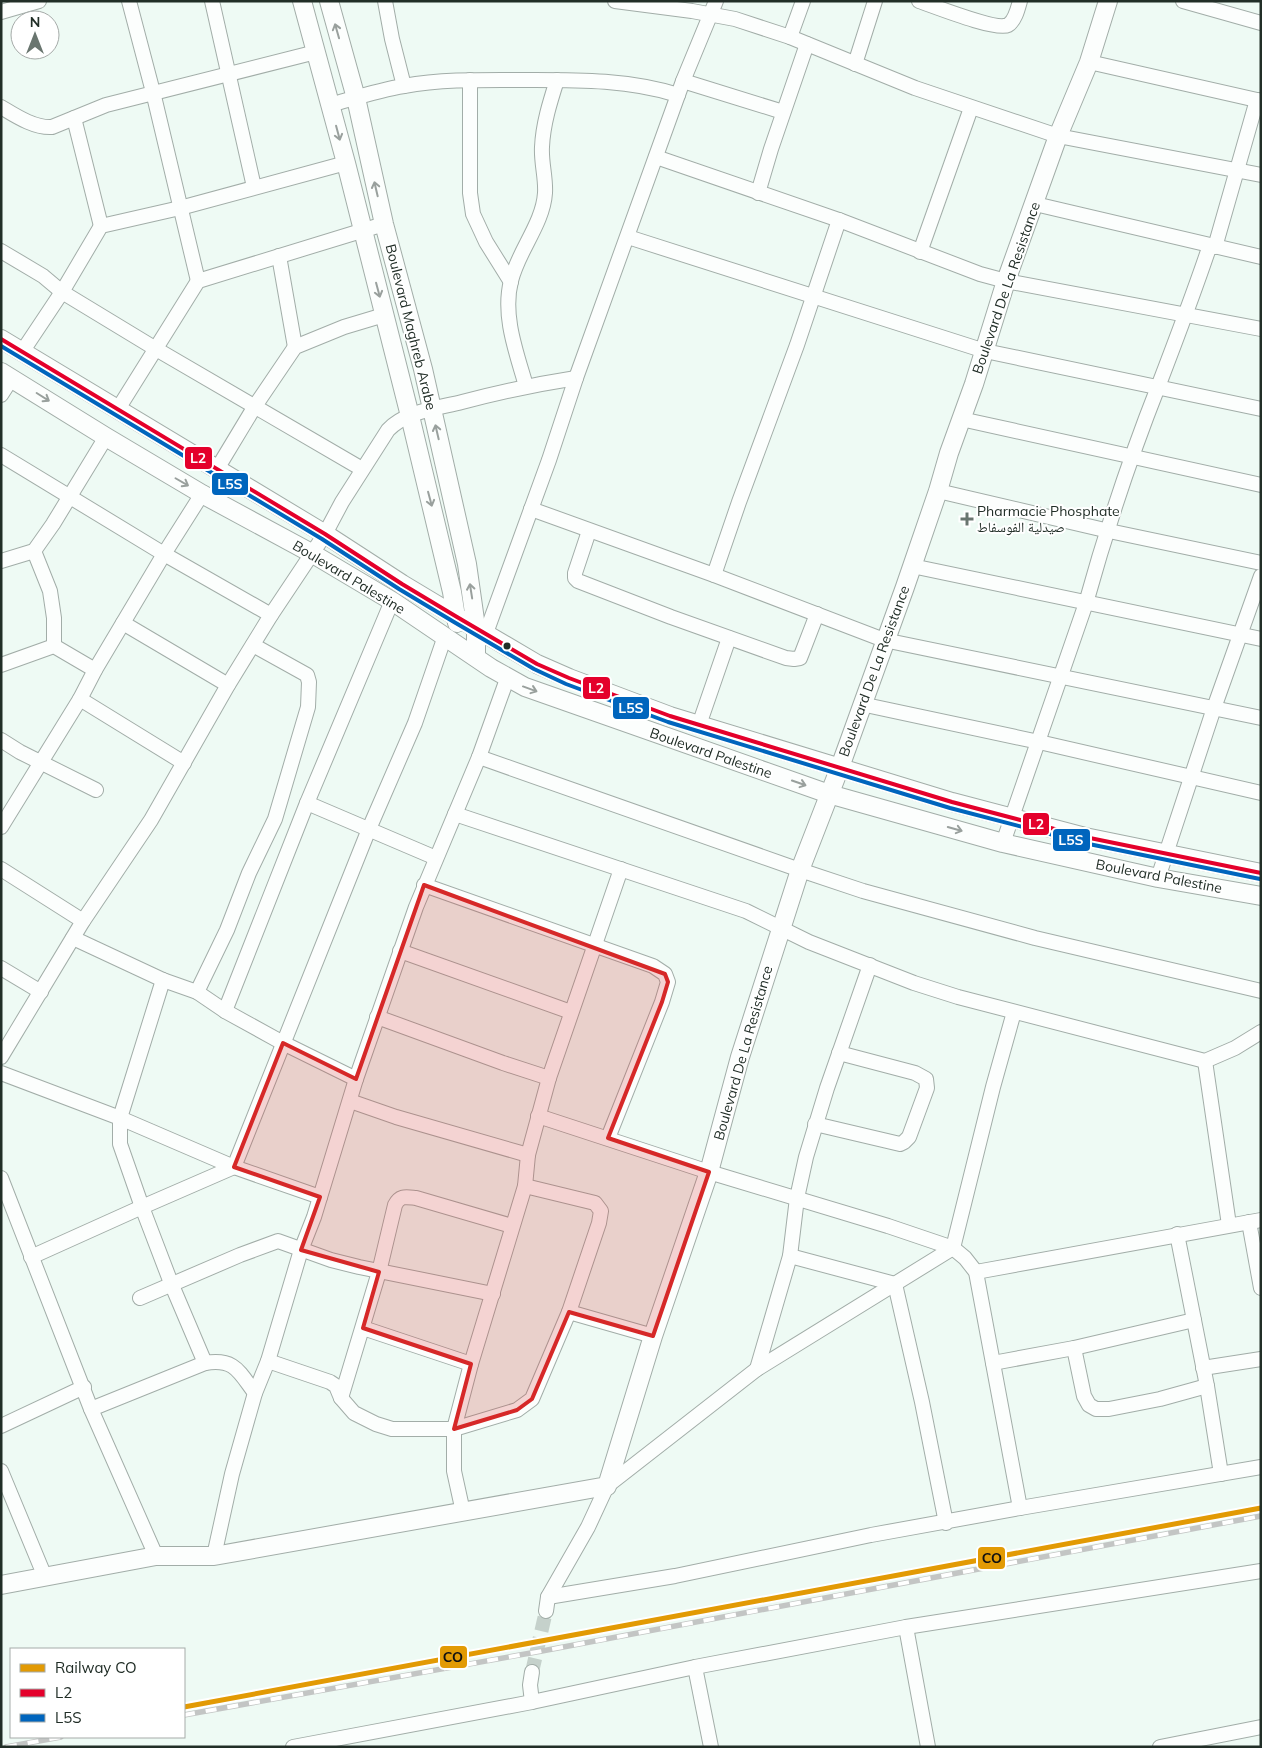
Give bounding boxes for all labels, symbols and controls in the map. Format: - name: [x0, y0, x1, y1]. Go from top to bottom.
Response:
- north arrow: [10, 10, 60, 60]
- text: N: [30, 13, 40, 31]
- one-way arrow: [332, 24, 342, 40]
- one-way arrow: [333, 124, 343, 140]
- one-way arrow: [371, 182, 380, 198]
- street label: Boulevard De La Resistance: [968, 200, 1044, 376]
- street label: Boulevard Maghreb Arabe: [382, 242, 440, 412]
- one-way arrow: [373, 282, 383, 298]
- one-way arrow: [35, 393, 49, 403]
- one-way arrow: [432, 424, 441, 440]
- line badge: L2: [184, 446, 213, 470]
- text: L2: [190, 449, 206, 467]
- line badge: L5S: [211, 472, 249, 496]
- text: L5S: [217, 475, 243, 493]
- one-way arrow: [174, 477, 188, 487]
- one-way arrow: [426, 490, 435, 506]
- place label: Pharmacie Phosphate صيدلية الفوسفاط: [977, 502, 1120, 536]
- marker: Pharmacie Phosphate صيدلية الفوسفاط: [961, 513, 973, 525]
- street label: Boulevard Palestine: [289, 536, 409, 618]
- one-way arrow: [465, 583, 475, 599]
- street label: Boulevard De La Resistance: [835, 583, 913, 759]
- unlabelled marker: [502, 641, 512, 651]
- line badge: L2: [582, 676, 611, 700]
- text: L2: [588, 679, 604, 697]
- one-way arrow: [522, 685, 537, 694]
- line badge: L5S: [612, 696, 650, 720]
- text: L5S: [618, 699, 644, 717]
- street label: Boulevard Palestine: [647, 724, 775, 782]
- one-way arrow: [791, 779, 806, 788]
- line badge: L2: [1022, 812, 1050, 836]
- text: L2: [1028, 815, 1044, 833]
- one-way arrow: [946, 825, 962, 835]
- line badge: L5S: [1052, 828, 1091, 852]
- text: L5S: [1058, 831, 1084, 849]
- street label: Boulevard Palestine: [1094, 855, 1224, 897]
- street label: Boulevard De La Resistance: [709, 964, 777, 1142]
- line badge: CO: [977, 1546, 1006, 1570]
- text: CO: [982, 1549, 1002, 1567]
- line badge: CO: [439, 1645, 468, 1669]
- legend: [10, 1648, 185, 1738]
- text: CO: [443, 1648, 463, 1666]
- text: Railway CO: [55, 1658, 137, 1677]
- text: L2: [55, 1683, 72, 1702]
- text: L5S: [55, 1708, 82, 1727]

